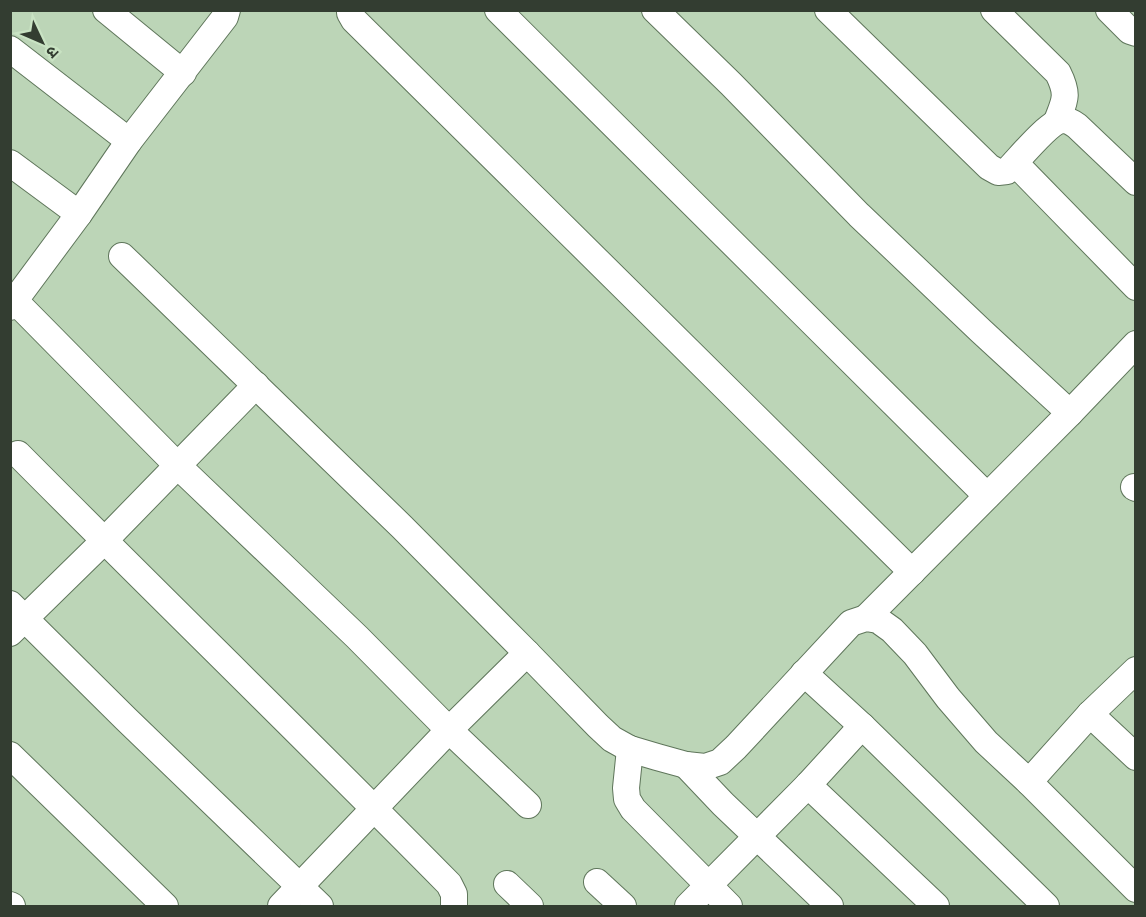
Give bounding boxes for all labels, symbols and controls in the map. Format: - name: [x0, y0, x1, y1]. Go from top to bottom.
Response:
- north arrow: [12, 12, 72, 72]
- text: उ: [41, 41, 64, 64]

